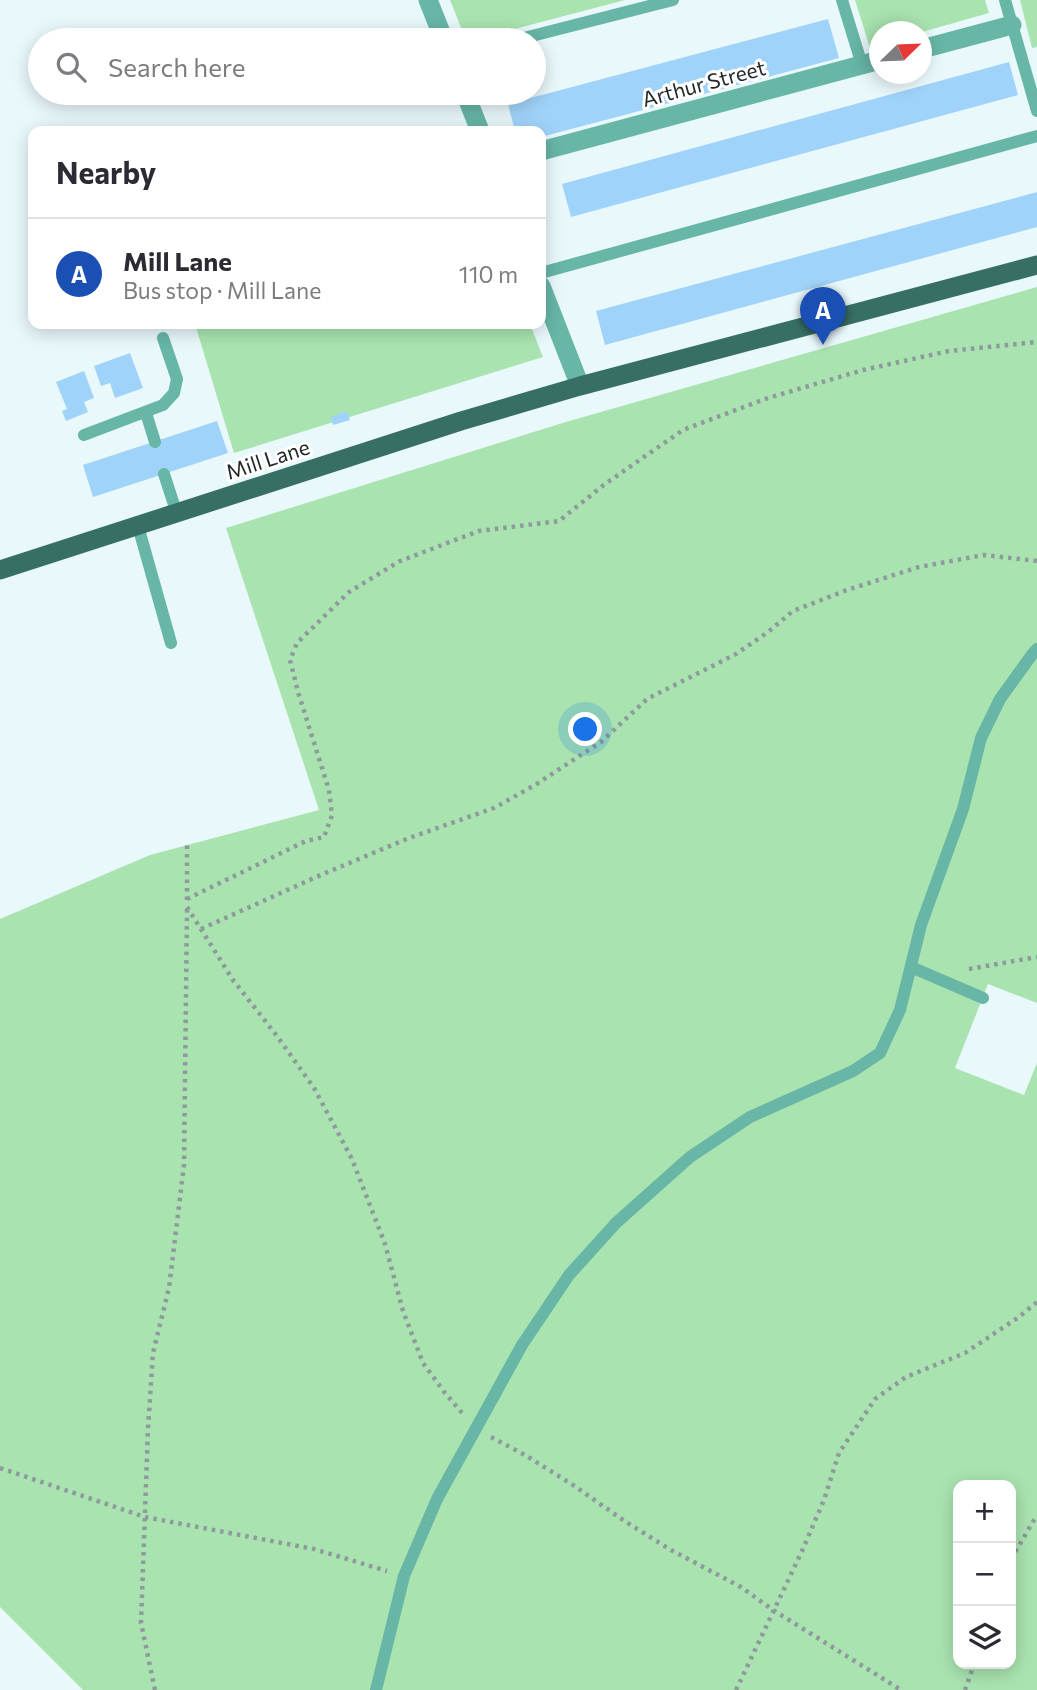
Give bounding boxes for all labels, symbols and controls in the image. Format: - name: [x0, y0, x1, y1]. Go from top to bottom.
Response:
- north arrow: [869, 21, 932, 84]
- search box: [28, 28, 546, 105]
- icon: search: [52, 48, 90, 86]
- text: Search here: [108, 51, 246, 82]
- street label: Arthur Street: [639, 54, 768, 111]
- text: Nearby: [56, 153, 156, 190]
- text: Mill Lane: [123, 245, 232, 276]
- text: A: [71, 260, 87, 288]
- text: 110 m: [459, 260, 518, 288]
- text: Bus stop · Mill Lane: [123, 276, 321, 304]
- pin: A: [800, 287, 846, 345]
- street label: Mill Lane: [223, 433, 312, 484]
- your location: [568, 712, 602, 746]
- map controls: [953, 1480, 1016, 1669]
- button: +: [953, 1480, 1016, 1543]
- button: −: [953, 1543, 1016, 1606]
- button: layers: [953, 1606, 1016, 1669]

